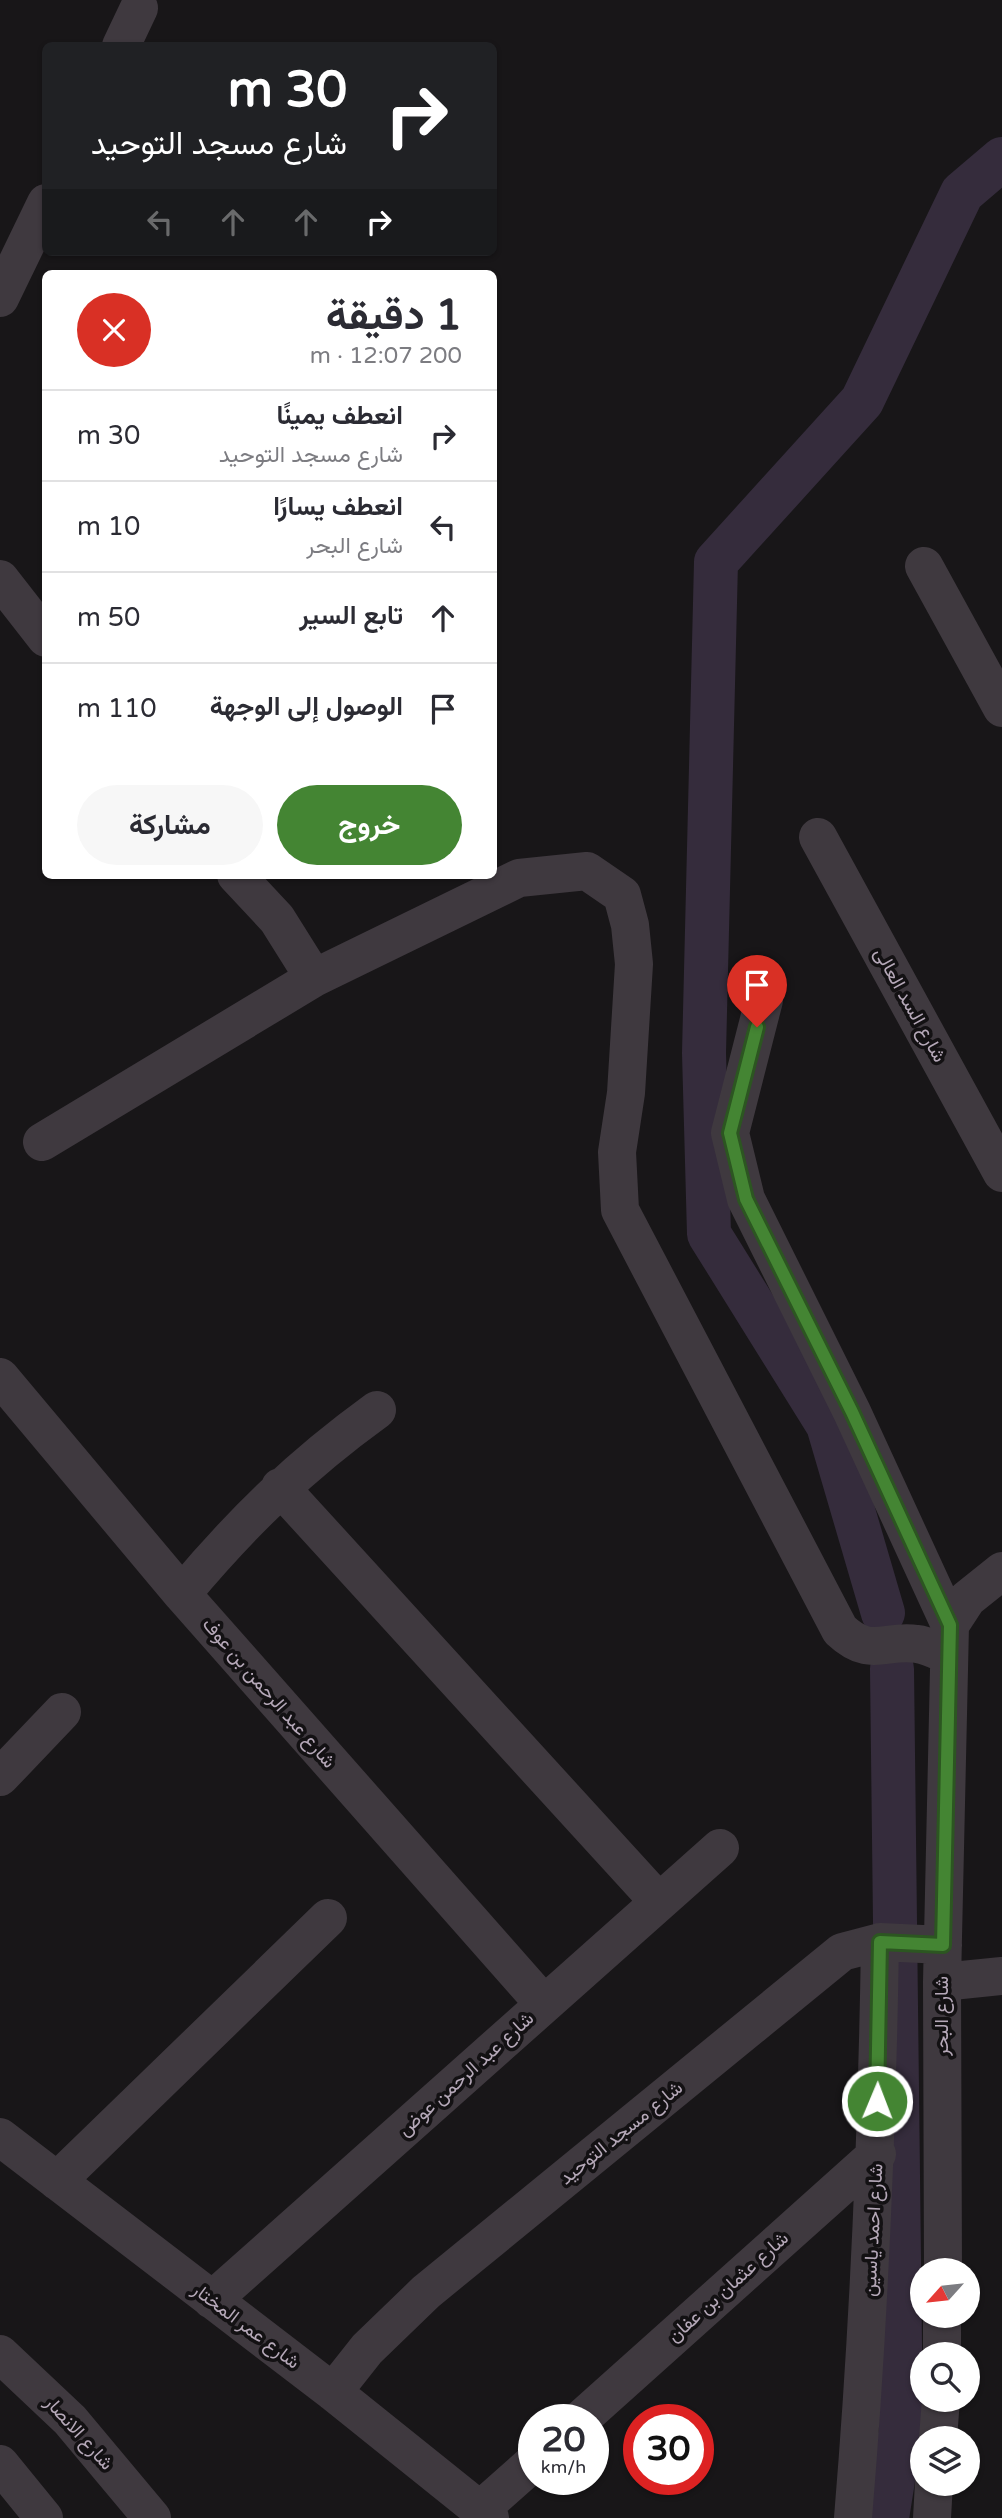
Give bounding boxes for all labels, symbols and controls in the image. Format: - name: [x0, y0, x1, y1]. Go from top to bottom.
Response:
- text: 30 m: [228, 61, 347, 120]
- icon: right: [371, 70, 462, 161]
- text: شارع مسجد التوحيد: [91, 125, 347, 163]
- icon: left: [141, 203, 179, 241]
- icon: ahead: [214, 203, 252, 241]
- icon: ahead: [287, 203, 325, 241]
- icon: right: [360, 203, 398, 241]
- text: 1 دقيقة: [326, 290, 462, 341]
- button: close: [77, 293, 151, 367]
- text: 200 m · 12:07: [310, 342, 462, 370]
- text: انعطف يمينًا: [276, 400, 403, 431]
- icon: right: [424, 417, 462, 455]
- text: 30 m: [77, 420, 140, 451]
- text: شارع مسجد التوحيد: [219, 441, 403, 469]
- text: انعطف يسارًا: [273, 491, 403, 522]
- icon: left: [424, 508, 462, 546]
- text: 10 m: [77, 511, 140, 542]
- text: شارع البحر: [306, 532, 403, 560]
- icon: ahead: [424, 599, 462, 637]
- text: تابع السير: [299, 600, 403, 631]
- text: 50 m: [77, 602, 140, 633]
- icon: arrive: [424, 690, 462, 728]
- text: الوصول إلى الوجهة: [210, 691, 403, 722]
- text: 110 m: [77, 693, 157, 724]
- button: مشاركة: [77, 785, 263, 865]
- button: خروج: [277, 785, 462, 865]
- street label: شارع السد العالى: [869, 944, 951, 1067]
- pin: [727, 955, 787, 1027]
- icon: arrive: [738, 966, 776, 1004]
- street label: شارع عبد الرحمن بن عوف: [197, 1613, 340, 1773]
- street label: شارع البحر: [931, 1976, 954, 2057]
- street label: شارع عبد الرحمن عوض: [394, 2007, 539, 2141]
- position arrow: [840, 2064, 914, 2138]
- street label: شارع مسجد التوحيد: [555, 2077, 688, 2190]
- street label: شارع احمد ياسين: [859, 2163, 888, 2297]
- street label: شارع عثمان بن عفان: [663, 2227, 794, 2348]
- north arrow: [910, 2258, 980, 2328]
- map controls: [910, 2258, 980, 2496]
- street label: شارع عمر المختار: [187, 2278, 304, 2374]
- button: search: [910, 2342, 980, 2412]
- street label: شارع الانصار: [39, 2391, 118, 2475]
- speed limit sign: 30: [623, 2404, 714, 2495]
- text: 20: [542, 2419, 585, 2461]
- button: layers: [910, 2426, 980, 2496]
- text: km/h: [541, 2456, 586, 2478]

